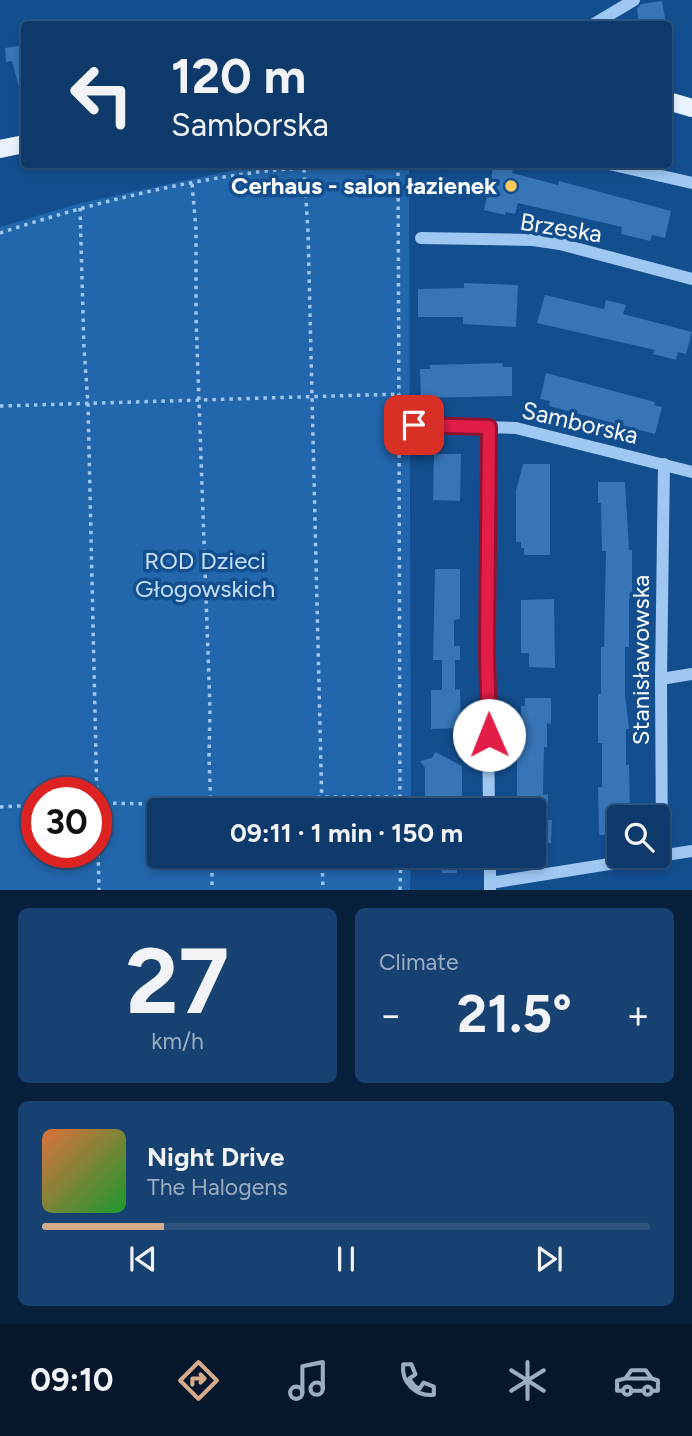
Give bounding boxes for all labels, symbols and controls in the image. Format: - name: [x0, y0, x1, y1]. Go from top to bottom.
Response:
- text: 120 m: [171, 46, 306, 105]
- icon: left: [56, 49, 147, 140]
- text: Samborska: [171, 106, 329, 144]
- place label: Cerhaus - salon łazienek: [231, 171, 497, 200]
- marker: Cerhaus - salon łazienek: [503, 178, 519, 194]
- street label: Brzeska: [518, 207, 604, 248]
- pin: [384, 395, 444, 455]
- street label: Samborska: [519, 395, 641, 450]
- icon: arrive: [395, 406, 433, 444]
- park label: ROD Dzieci Głogowskich: [135, 546, 275, 603]
- street label: Stanisławowska: [626, 575, 655, 745]
- position arrow: [452, 698, 526, 772]
- speed limit sign: 30: [21, 777, 112, 868]
- map controls: [607, 805, 670, 868]
- button: search: [607, 805, 670, 868]
- text: 09:11 · 1 min · 150 m: [230, 817, 463, 849]
- text: 27: [126, 927, 229, 1036]
- text: Climate: [379, 948, 458, 976]
- text: 21.5°: [457, 983, 572, 1045]
- text: −: [379, 992, 403, 1038]
- text: +: [626, 992, 650, 1038]
- text: km/h: [151, 1027, 204, 1055]
- text: Night Drive: [147, 1141, 284, 1173]
- text: The Halogens: [147, 1173, 288, 1201]
- icon: previous: [124, 1240, 162, 1278]
- icon: pause: [327, 1240, 365, 1278]
- icon: next: [530, 1240, 568, 1278]
- icon: directions: [174, 1356, 223, 1405]
- icon: music: [284, 1356, 333, 1405]
- icon: phone: [393, 1356, 442, 1405]
- icon: climate: [503, 1356, 552, 1405]
- icon: car: [613, 1356, 662, 1405]
- text: 09:10: [30, 1361, 113, 1399]

